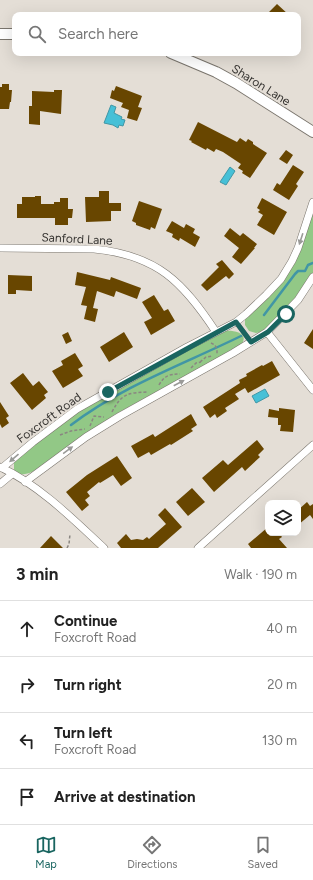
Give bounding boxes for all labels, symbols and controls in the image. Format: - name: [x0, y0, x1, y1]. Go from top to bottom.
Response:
- search box: [12, 12, 301, 56]
- icon: search: [26, 23, 48, 45]
- text: Search here: [58, 25, 138, 43]
- street label: Sharon Lane: [229, 61, 293, 109]
- street label: Sanford Lane: [41, 230, 113, 248]
- one-way arrow: [298, 234, 304, 246]
- route start: [277, 305, 295, 323]
- one-way arrow: [173, 379, 185, 386]
- route end: [99, 383, 117, 401]
- street label: Foxcroft Road: [14, 390, 84, 446]
- one-way arrow: [63, 446, 73, 454]
- one-way arrow: [9, 453, 19, 462]
- map controls: [265, 500, 301, 536]
- button: layers: [265, 500, 301, 536]
- text: 3 min: [16, 564, 58, 584]
- text: Walk · 190 m: [224, 567, 297, 582]
- text: Continue: [54, 612, 117, 630]
- icon: ahead: [16, 618, 38, 640]
- text: 40 m: [266, 621, 297, 636]
- text: Foxcroft Road: [54, 630, 136, 645]
- icon: right: [16, 674, 38, 696]
- text: Turn right: [54, 676, 122, 694]
- text: 20 m: [267, 677, 297, 692]
- text: Turn left: [54, 724, 112, 742]
- icon: left: [16, 730, 38, 752]
- text: 130 m: [262, 733, 297, 748]
- text: Foxcroft Road: [54, 742, 136, 757]
- icon: arrive: [16, 786, 38, 808]
- text: Arrive at destination: [54, 788, 195, 806]
- tab: Map: [35, 834, 57, 871]
- tab: Directions: [127, 834, 177, 871]
- tab: Saved: [248, 834, 278, 871]

